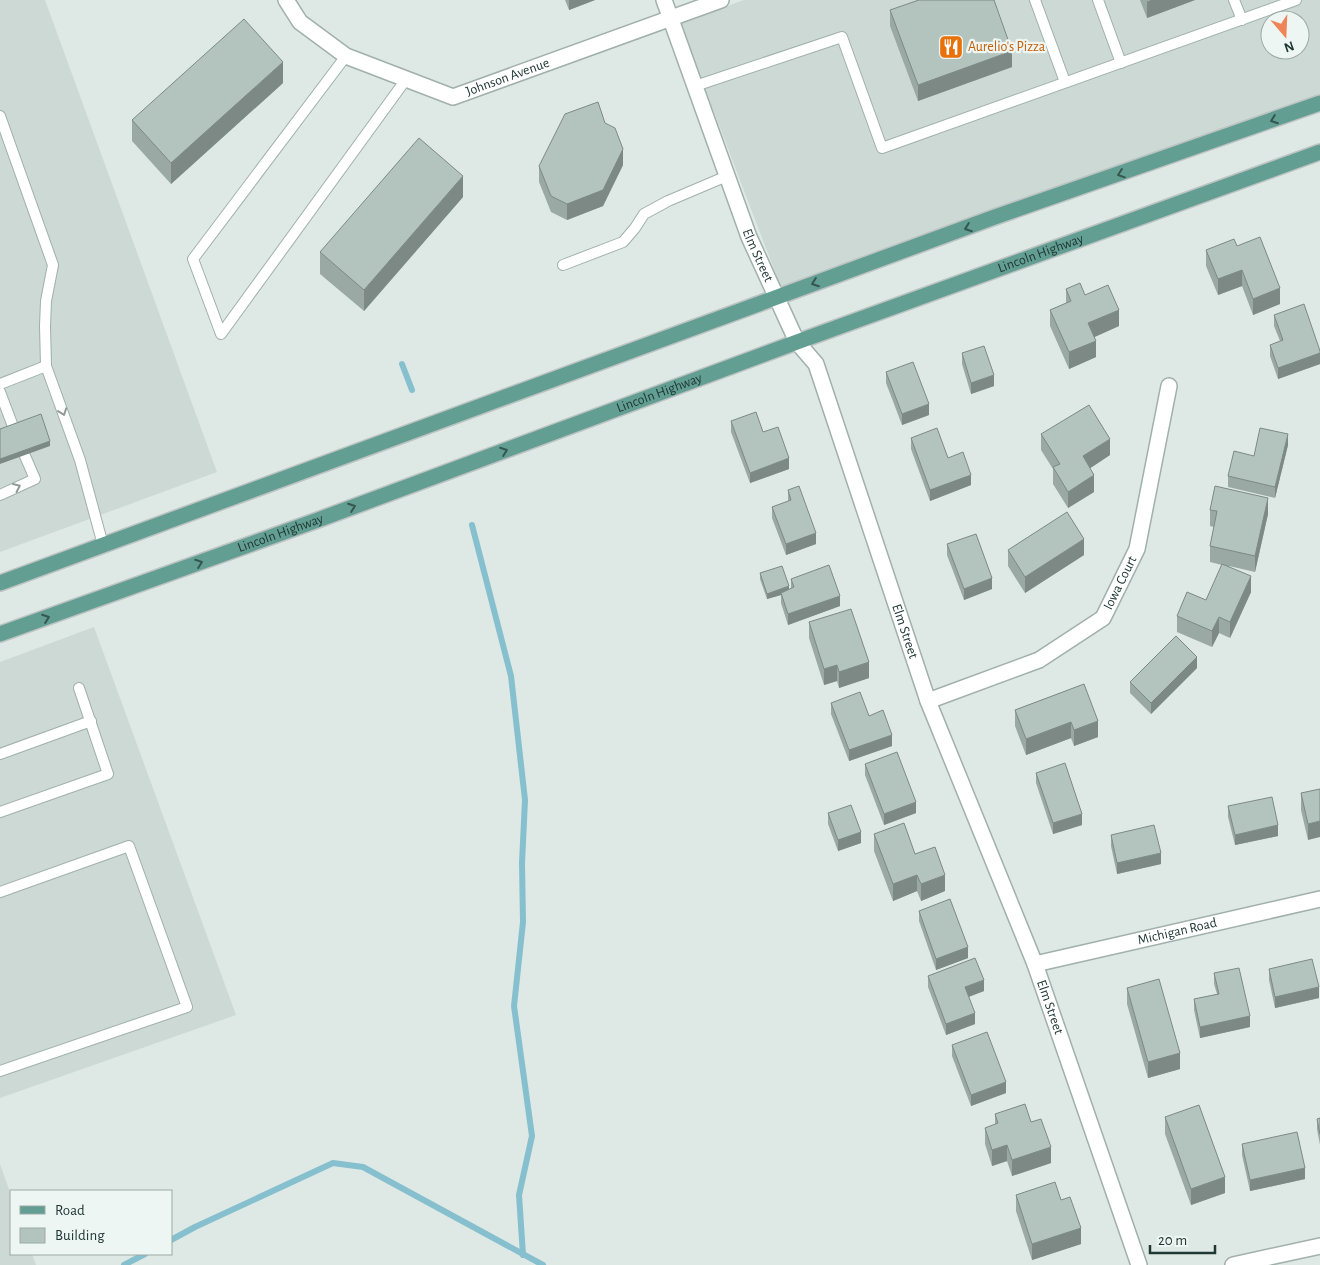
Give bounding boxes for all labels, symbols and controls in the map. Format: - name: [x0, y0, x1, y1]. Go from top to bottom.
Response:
- north arrow: [1260, 10, 1310, 60]
- restaurant icon: Aurelio's Pizza: [938, 34, 964, 60]
- text: N: [1282, 38, 1296, 55]
- place label: Aurelio's Pizza: [968, 40, 1046, 54]
- street label: Johnson Avenue: [464, 56, 551, 99]
- one-way arrow: [1270, 114, 1279, 124]
- one-way arrow: [1117, 168, 1126, 178]
- one-way arrow: [964, 222, 972, 232]
- street label: Elm Street: [740, 227, 776, 285]
- street label: Lincoln Highway: [996, 232, 1085, 275]
- one-way arrow: [811, 277, 820, 287]
- street label: Lincoln Highway: [615, 371, 704, 415]
- one-way arrow: [57, 407, 67, 416]
- one-way arrow: [499, 447, 508, 457]
- one-way arrow: [12, 482, 21, 493]
- one-way arrow: [347, 503, 355, 513]
- street label: Lincoln Highway: [236, 512, 325, 555]
- street label: Iowa Court: [1101, 553, 1140, 612]
- one-way arrow: [194, 559, 202, 569]
- street label: Elm Street: [889, 602, 921, 661]
- one-way arrow: [41, 614, 50, 624]
- street label: Michigan Road: [1136, 916, 1218, 947]
- street label: Elm Street: [1034, 978, 1066, 1037]
- legend: [10, 1190, 172, 1255]
- text: Road: [55, 1203, 85, 1218]
- scale bar: [1150, 1222, 1215, 1254]
- text: Building: [55, 1228, 105, 1243]
- text: 20 m: [1158, 1233, 1187, 1248]

